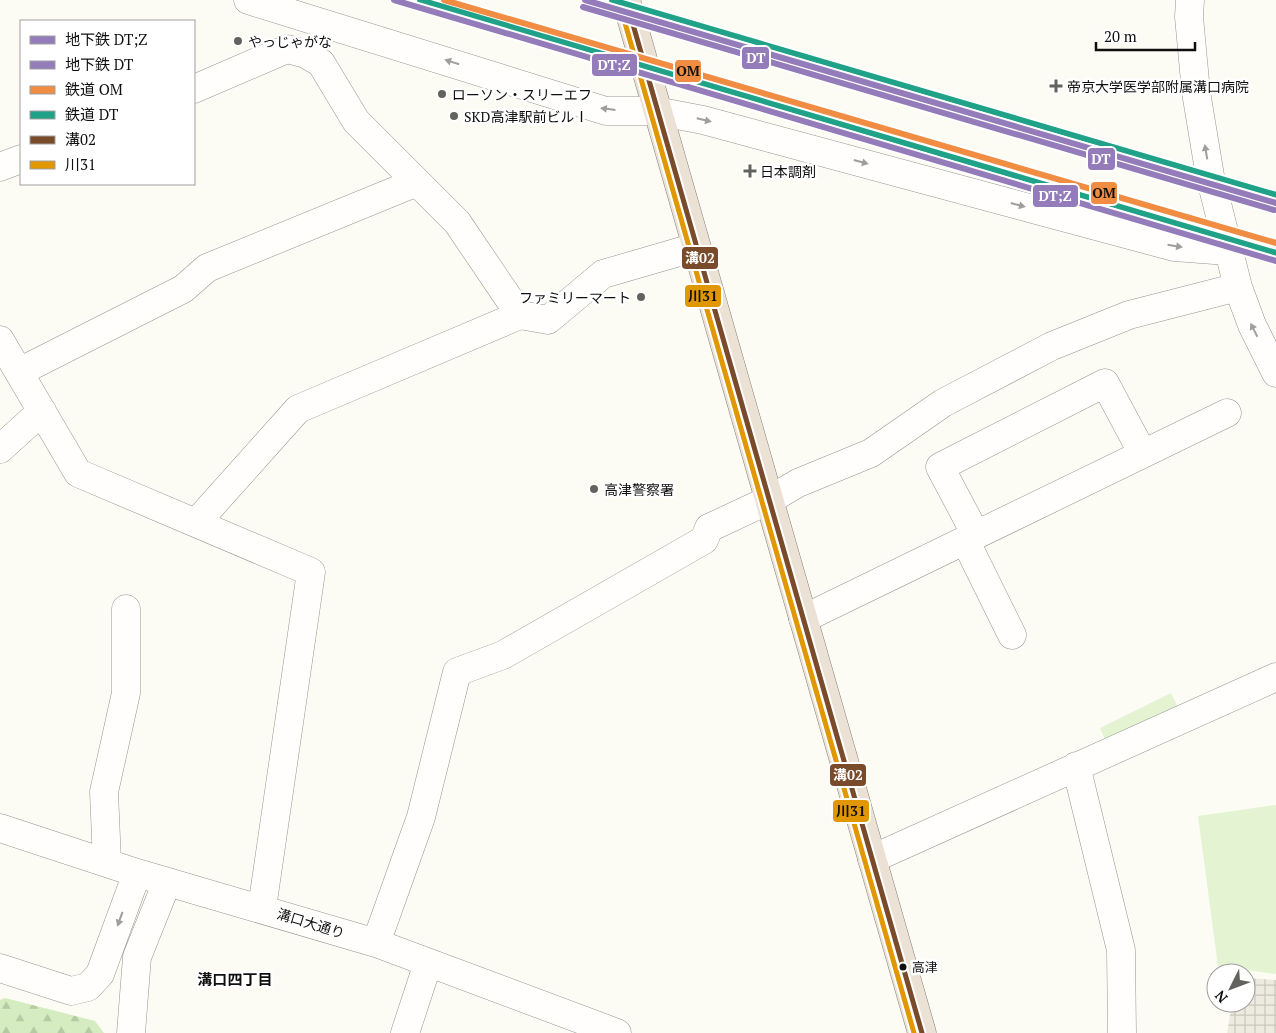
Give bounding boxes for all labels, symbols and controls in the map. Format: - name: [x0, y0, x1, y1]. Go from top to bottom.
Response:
- legend: [20, 20, 195, 185]
- scale bar: [1096, 20, 1195, 52]
- text: 20 m: [1104, 26, 1137, 46]
- text: 地下鉄 DT;Z: [65, 29, 147, 49]
- place label: やっじゃがな: [248, 32, 332, 51]
- marker: やっじゃがな: [232, 35, 244, 47]
- line badge: DT: [741, 46, 770, 70]
- text: DT: [746, 48, 766, 67]
- line badge: DT;Z: [591, 53, 638, 77]
- text: 地下鉄 DT: [65, 54, 133, 74]
- text: DT;Z: [597, 55, 631, 74]
- one-way arrow: [445, 58, 460, 66]
- line badge: OM: [674, 59, 702, 83]
- text: OM: [676, 61, 700, 80]
- place label: 帝京大学医学部附属溝口病院: [1067, 77, 1249, 96]
- text: 鉄道 OM: [65, 79, 123, 99]
- marker: 帝京大学医学部附属溝口病院: [1049, 79, 1063, 93]
- place label: ローソン・スリーエフ: [452, 85, 592, 104]
- marker: ローソン・スリーエフ: [436, 88, 448, 100]
- text: 鉄道 DT: [65, 104, 118, 124]
- one-way arrow: [599, 105, 615, 113]
- place label: SKD高津駅前ビルⅠ: [464, 107, 588, 126]
- marker: SKD高津駅前ビルⅠ: [448, 110, 460, 122]
- one-way arrow: [696, 116, 711, 124]
- text: 溝02: [65, 129, 96, 149]
- one-way arrow: [1202, 144, 1210, 160]
- line badge: DT: [1087, 147, 1116, 171]
- text: DT: [1091, 149, 1111, 168]
- text: 川31: [65, 154, 96, 174]
- one-way arrow: [853, 159, 868, 167]
- place label: 日本調剤: [760, 162, 816, 181]
- marker: 日本調剤: [744, 165, 756, 177]
- line badge: OM: [1090, 181, 1118, 205]
- text: OM: [1092, 183, 1116, 202]
- line badge: DT;Z: [1032, 184, 1079, 208]
- text: DT;Z: [1038, 186, 1072, 205]
- one-way arrow: [1010, 201, 1025, 209]
- one-way arrow: [1167, 243, 1183, 251]
- line badge: 溝02: [681, 246, 719, 270]
- text: 溝02: [685, 248, 715, 267]
- line badge: 川31: [684, 284, 722, 308]
- text: 川31: [688, 286, 718, 305]
- place label: ファミリーマート: [519, 288, 631, 307]
- marker: ファミリーマート: [635, 291, 647, 303]
- one-way arrow: [1250, 322, 1258, 337]
- place label: 高津警察署: [604, 480, 674, 499]
- marker: 高津警察署: [588, 483, 600, 495]
- line badge: 溝02: [829, 763, 867, 787]
- text: 溝02: [833, 765, 863, 784]
- line badge: 川31: [832, 799, 870, 823]
- text: 川31: [836, 801, 866, 820]
- street label: 溝口大通り: [275, 904, 347, 942]
- one-way arrow: [116, 912, 124, 927]
- place label: 高津: [912, 958, 938, 976]
- marker: 高津: [898, 962, 908, 972]
- north arrow: [1206, 963, 1256, 1013]
- district label: 溝口四丁目: [197, 969, 273, 989]
- text: N: [1210, 986, 1232, 1007]

